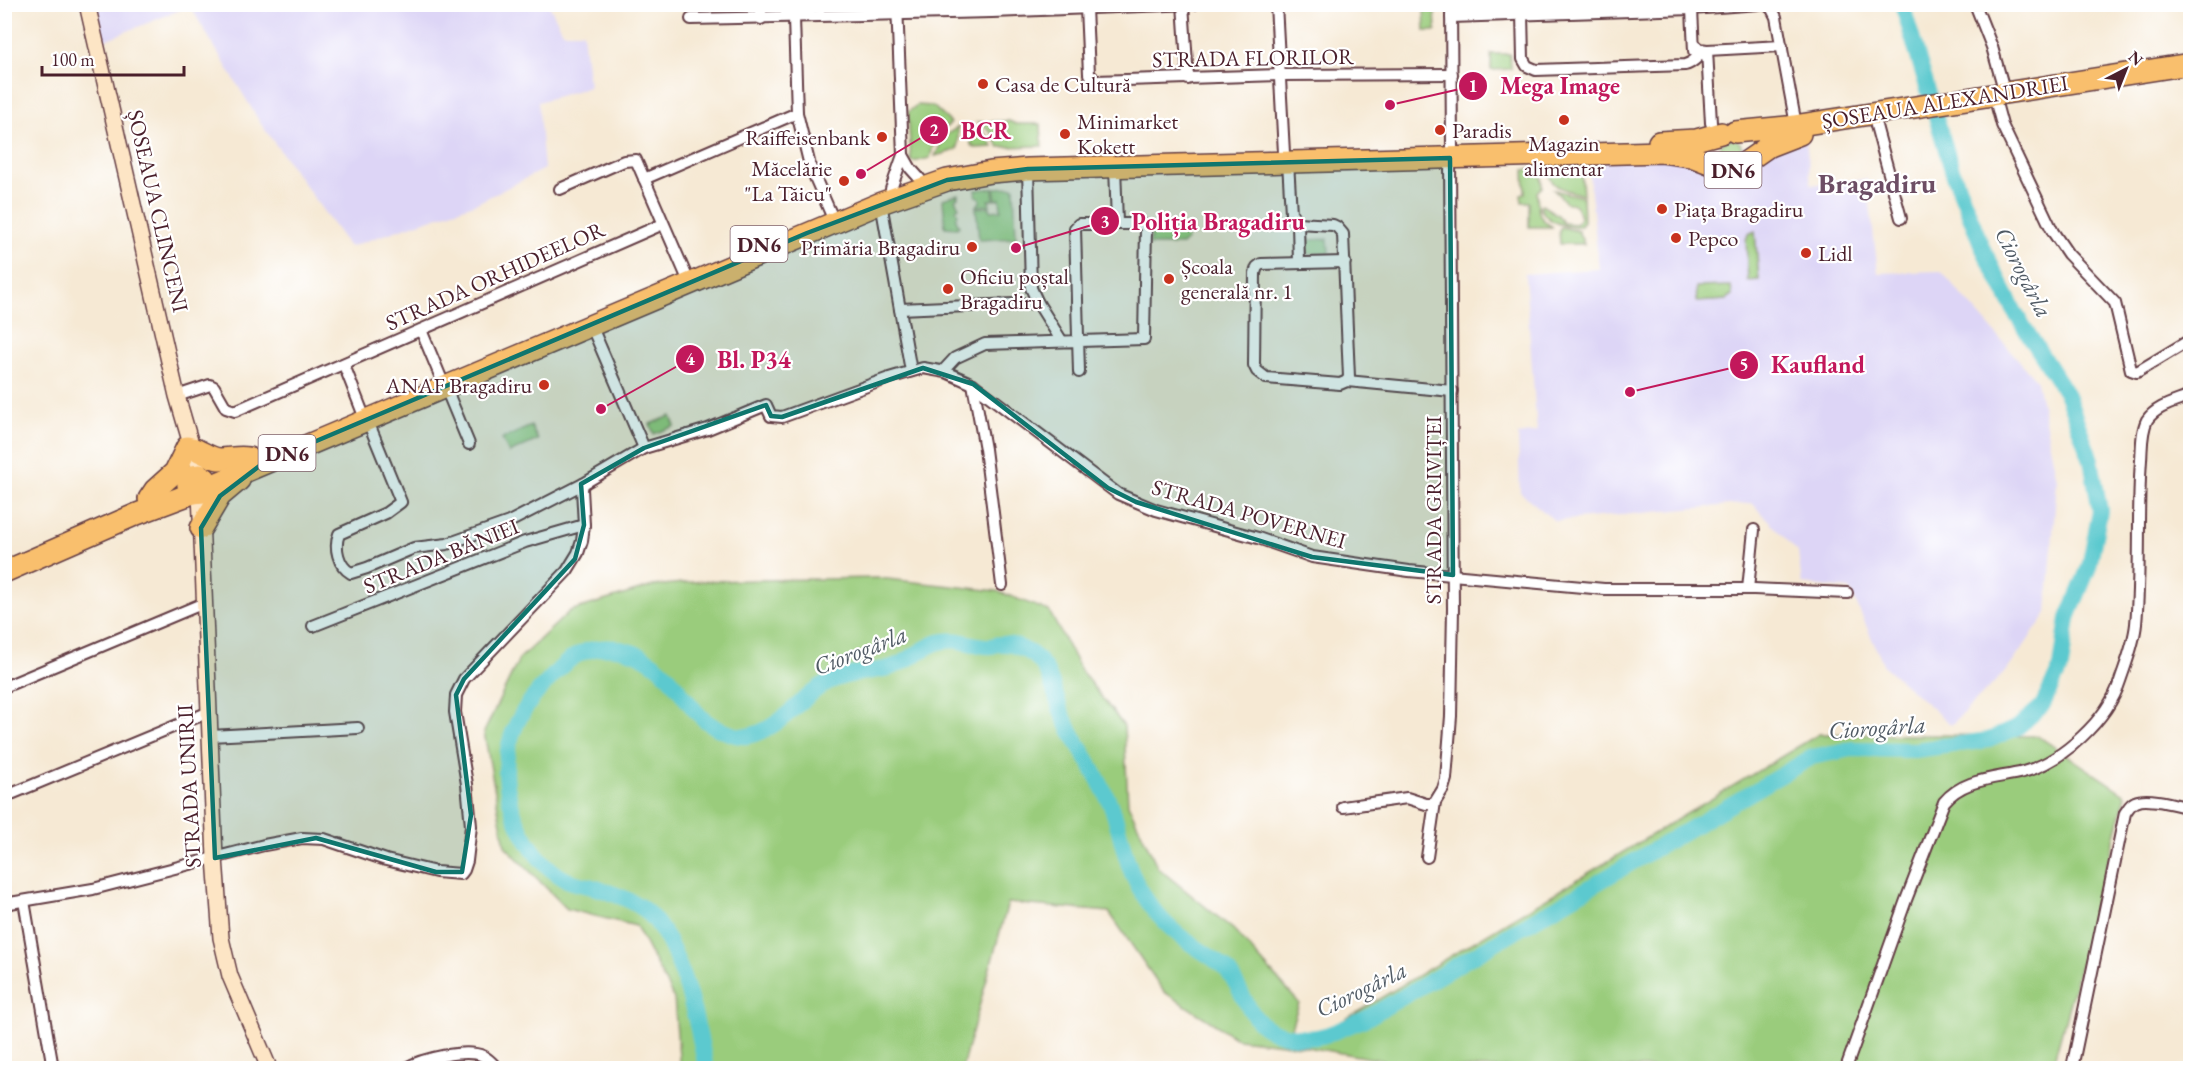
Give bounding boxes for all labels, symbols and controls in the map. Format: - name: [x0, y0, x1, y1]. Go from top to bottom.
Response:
- scale bar: [42, 39, 184, 77]
- north arrow: [2096, 39, 2156, 99]
- street label: STRADA FLORILOR: [1152, 42, 1354, 74]
- text: N: [2124, 46, 2148, 70]
- text: 100 m: [51, 48, 95, 71]
- callout: Mega Image: [1458, 65, 1632, 107]
- street label: ȘOSEAUA ALEXANDRIEI: [1820, 68, 2071, 136]
- place label: Casa de Cultură: [995, 70, 1131, 99]
- text: Mega Image: [1500, 70, 1620, 102]
- text: 1: [1468, 74, 1478, 97]
- marker: Casa de Cultură: [976, 77, 990, 91]
- street label: ȘOSEAUA CLINCENI: [121, 107, 196, 316]
- place label: Minimarket Kokett: [1077, 107, 1178, 161]
- callout: BCR: [919, 109, 1023, 151]
- marker: Magazin alimentar: [1557, 113, 1571, 127]
- text: BCR: [961, 115, 1012, 146]
- place label: Paradis: [1452, 116, 1512, 145]
- text: 2: [929, 118, 939, 141]
- place label: Raiffeisenbank: [745, 123, 871, 152]
- marker: Paradis: [1433, 123, 1447, 137]
- marker: Minimarket Kokett: [1058, 127, 1072, 141]
- place label: Magazin alimentar: [1524, 129, 1605, 183]
- marker: Raiffeisenbank: [875, 130, 889, 144]
- road number: DN6: [1704, 152, 1762, 188]
- place label: Măcelărie "La Tăicu": [744, 154, 832, 208]
- district label: Bragadiru: [1818, 165, 1937, 201]
- marker: Măcelărie "La Tăicu": [837, 174, 851, 188]
- place label: Piața Bragadiru: [1674, 195, 1804, 224]
- callout: Poliția Bragadiru: [1090, 200, 1317, 242]
- marker: Piața Bragadiru: [1655, 202, 1669, 216]
- text: Poliția Bragadiru: [1131, 206, 1305, 238]
- text: 3: [1100, 210, 1110, 233]
- street label: STRADA ORHIDEELOR: [381, 214, 609, 337]
- water label: Ciorogârla: [1988, 221, 2060, 323]
- place label: Pepco: [1688, 224, 1739, 253]
- road number: DN6: [730, 226, 788, 262]
- marker: Pepco: [1669, 231, 1683, 245]
- place label: Primăria Bragadiru: [800, 233, 960, 262]
- place label: Lidl: [1818, 239, 1853, 268]
- marker: Primăria Bragadiru: [965, 240, 979, 254]
- marker: Lidl: [1799, 246, 1813, 260]
- place label: Școala generală nr. 1: [1181, 252, 1293, 306]
- place label: Oficiu poștal Bragadiru: [960, 262, 1069, 316]
- marker: Școala generală nr. 1: [1162, 272, 1176, 286]
- marker: Oficiu poștal Bragadiru: [941, 282, 955, 296]
- callout: Bl. P34: [675, 338, 803, 380]
- text: Bl. P34: [717, 344, 791, 375]
- callout: Kaufland: [1729, 344, 1877, 386]
- text: 4: [685, 347, 695, 370]
- text: Kaufland: [1771, 349, 1866, 380]
- text: 5: [1739, 353, 1749, 376]
- place label: ANAF Bragadiru: [385, 371, 532, 400]
- marker: ANAF Bragadiru: [537, 378, 551, 392]
- street label: STRADA GRIVIȚEI: [1419, 415, 1448, 604]
- road number: DN6: [258, 435, 316, 471]
- street label: STRADA POVERNEI: [1149, 472, 1350, 556]
- street label: STRADA BĂNIEI: [359, 511, 524, 600]
- water label: Ciorogârla: [809, 618, 911, 682]
- street label: STRADA UNIRII: [170, 703, 208, 869]
- water label: Ciorogârla: [1827, 708, 1927, 746]
- water label: Ciorogârla: [1310, 954, 1412, 1024]

